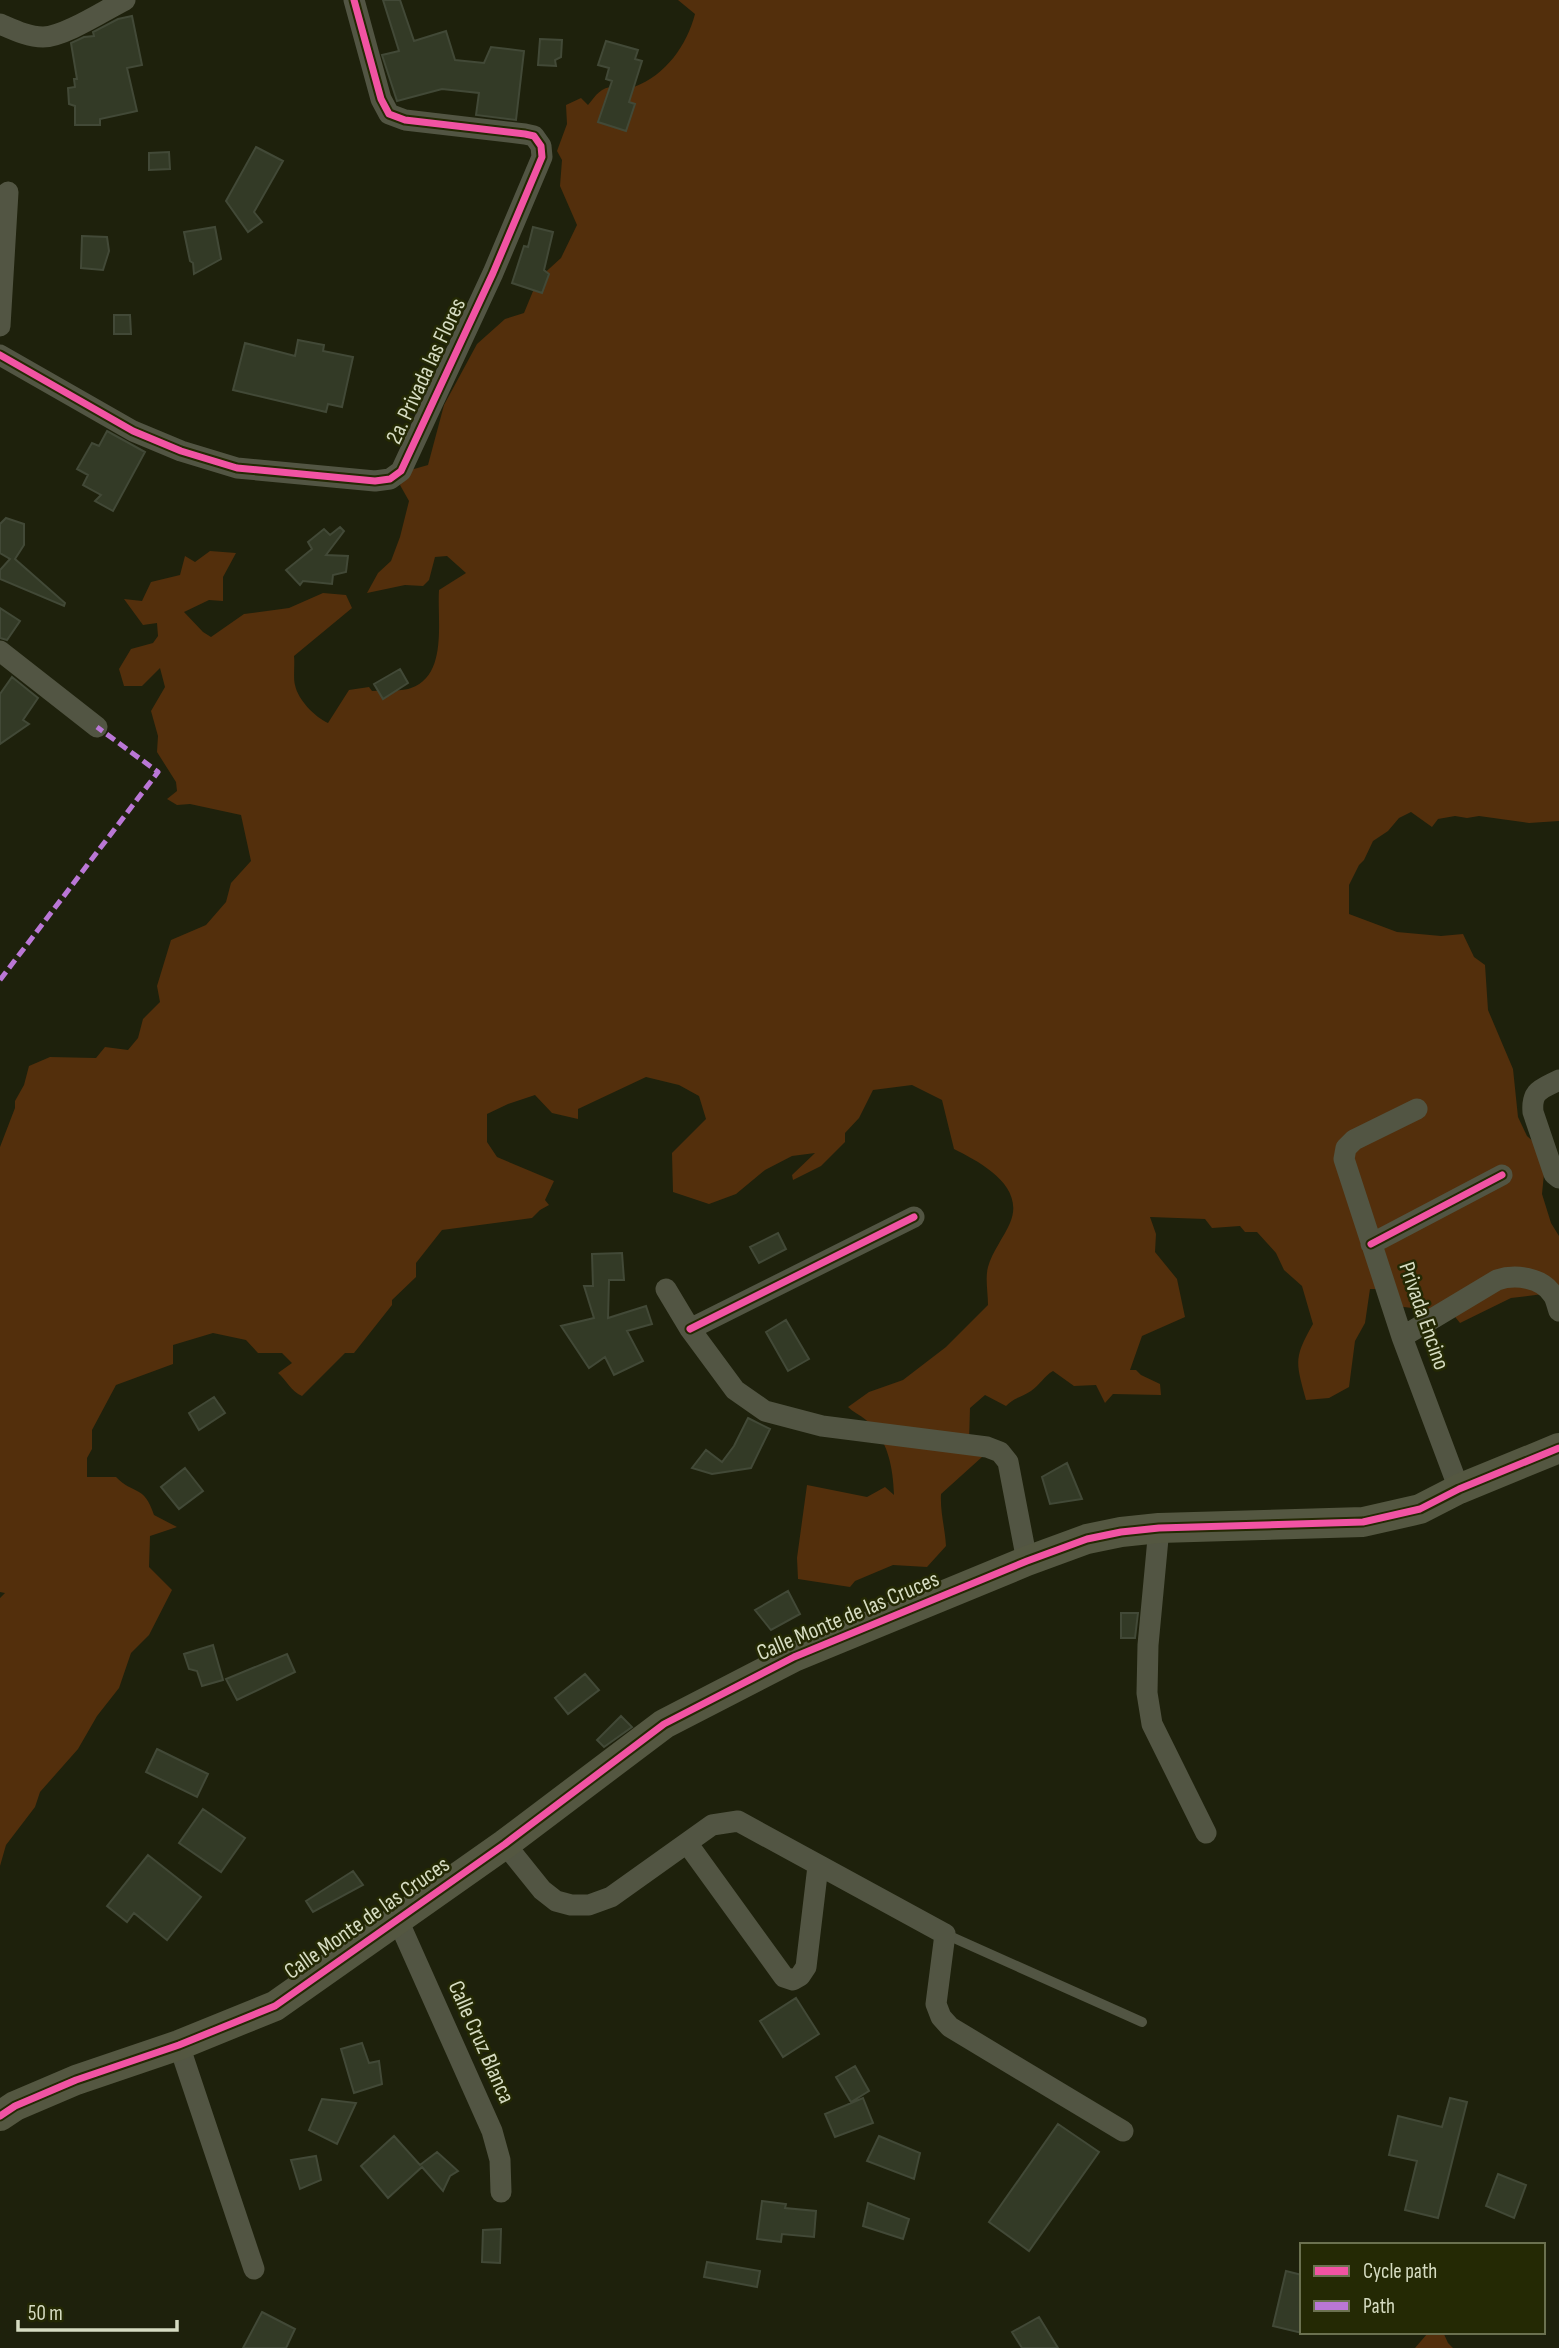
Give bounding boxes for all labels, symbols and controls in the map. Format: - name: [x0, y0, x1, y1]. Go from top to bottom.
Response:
- street label: 2a. Privada las Flores: [380, 294, 472, 448]
- street label: Privada Encino: [1392, 1258, 1456, 1374]
- street label: Calle Monte de las Cruces: [753, 1565, 943, 1667]
- street label: Calle Monte de las Cruces: [279, 1850, 455, 1986]
- street label: Calle Cruz Blanca: [442, 1976, 520, 2108]
- legend: [1300, 2243, 1545, 2334]
- text: Cycle path: [1363, 2259, 1437, 2284]
- scale bar: [18, 2288, 177, 2332]
- text: Path: [1363, 2294, 1395, 2319]
- text: 50 m: [28, 2301, 63, 2326]

